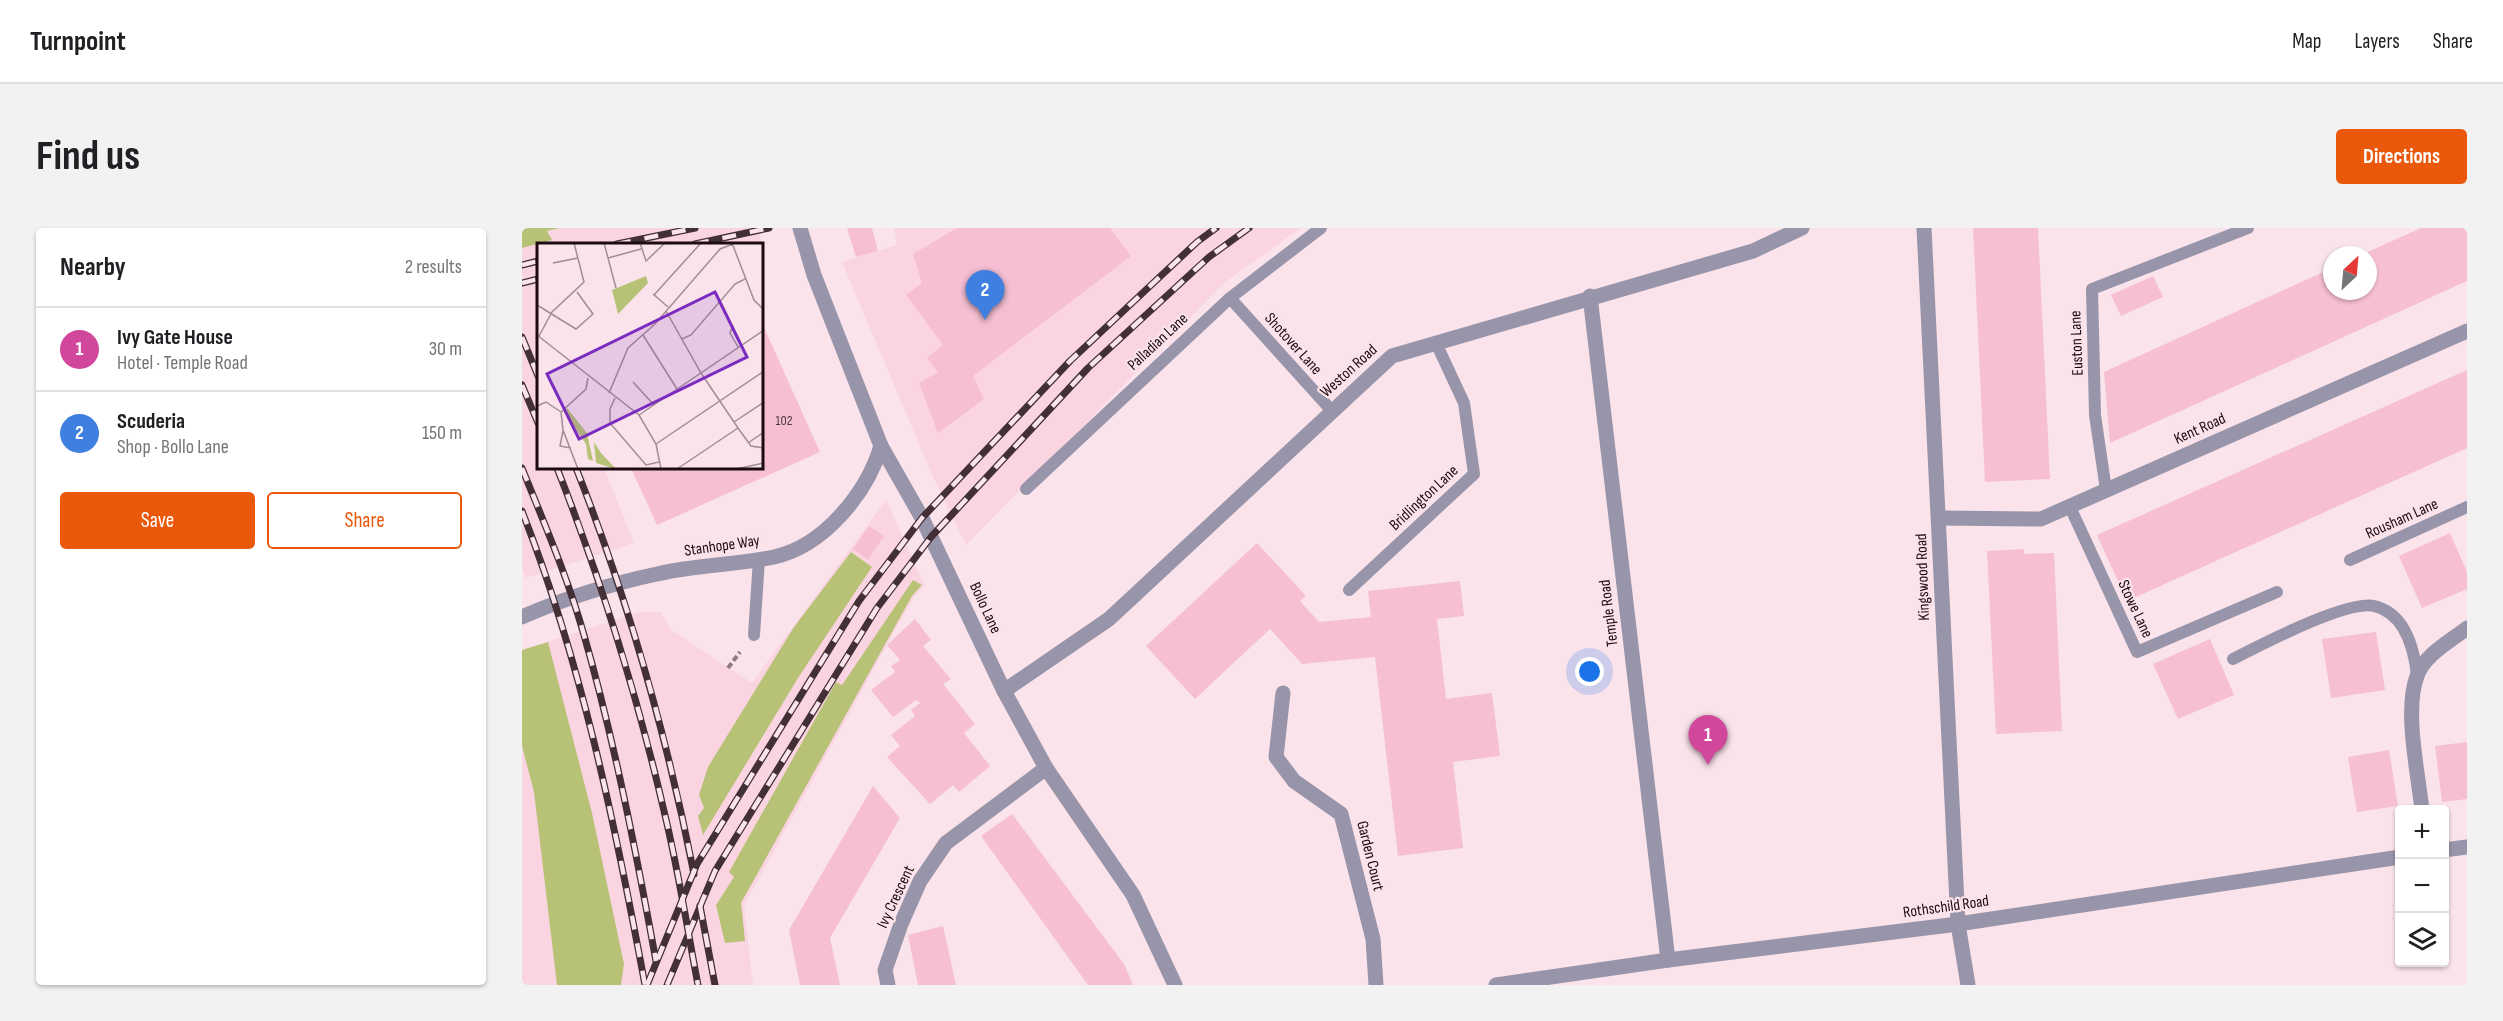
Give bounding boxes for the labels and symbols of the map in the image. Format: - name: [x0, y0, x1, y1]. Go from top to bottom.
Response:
- inset map: [537, 243, 764, 470]
- north arrow: [2323, 246, 2377, 300]
- pin: 2: [966, 270, 1004, 320]
- street label: Palladian Lane: [1124, 309, 1192, 375]
- street label: Shotover Lane: [1260, 309, 1326, 379]
- street label: Euston Lane: [2066, 310, 2088, 376]
- street label: Weston Road: [1317, 341, 1381, 401]
- street label: Kent Road: [2171, 409, 2229, 449]
- house number: 102: [776, 412, 793, 429]
- street label: Bridlington Lane: [1386, 461, 1462, 535]
- street label: Rousham Lane: [2363, 495, 2441, 543]
- street label: Stanhope Way: [683, 531, 761, 561]
- street label: Kingswood Road: [1912, 533, 1934, 621]
- street label: Stowe Lane: [2113, 577, 2157, 641]
- street label: Temple Road: [1595, 578, 1623, 648]
- street label: Bollo Lane: [965, 579, 1005, 637]
- your location: [1575, 657, 1604, 686]
- pin: 1: [1688, 716, 1728, 765]
- street label: Garden Court: [1352, 819, 1388, 893]
- street label: Ivy Crescent: [873, 863, 919, 931]
- street label: Rothschild Road: [1902, 892, 1990, 922]

